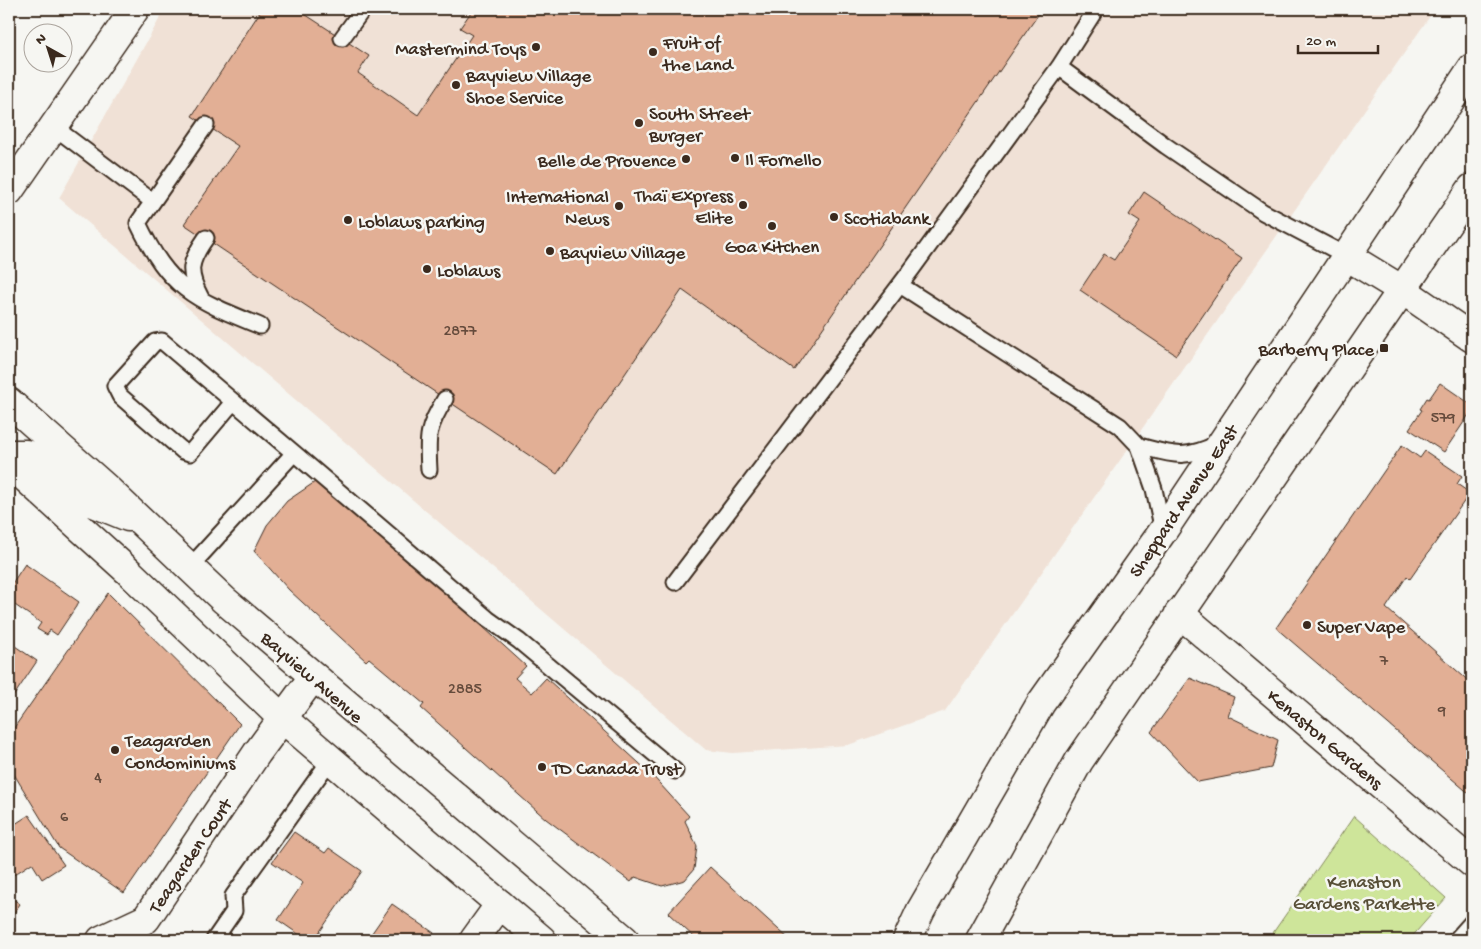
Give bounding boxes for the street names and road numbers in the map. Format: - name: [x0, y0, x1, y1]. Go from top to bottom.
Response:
- street label: Sheppard Avenue East: [1125, 419, 1246, 583]
- street label: Bayview Avenue: [254, 627, 367, 730]
- street label: Kenaston Gardens: [1261, 686, 1387, 796]
- street label: Teagarden Court: [144, 793, 240, 920]

